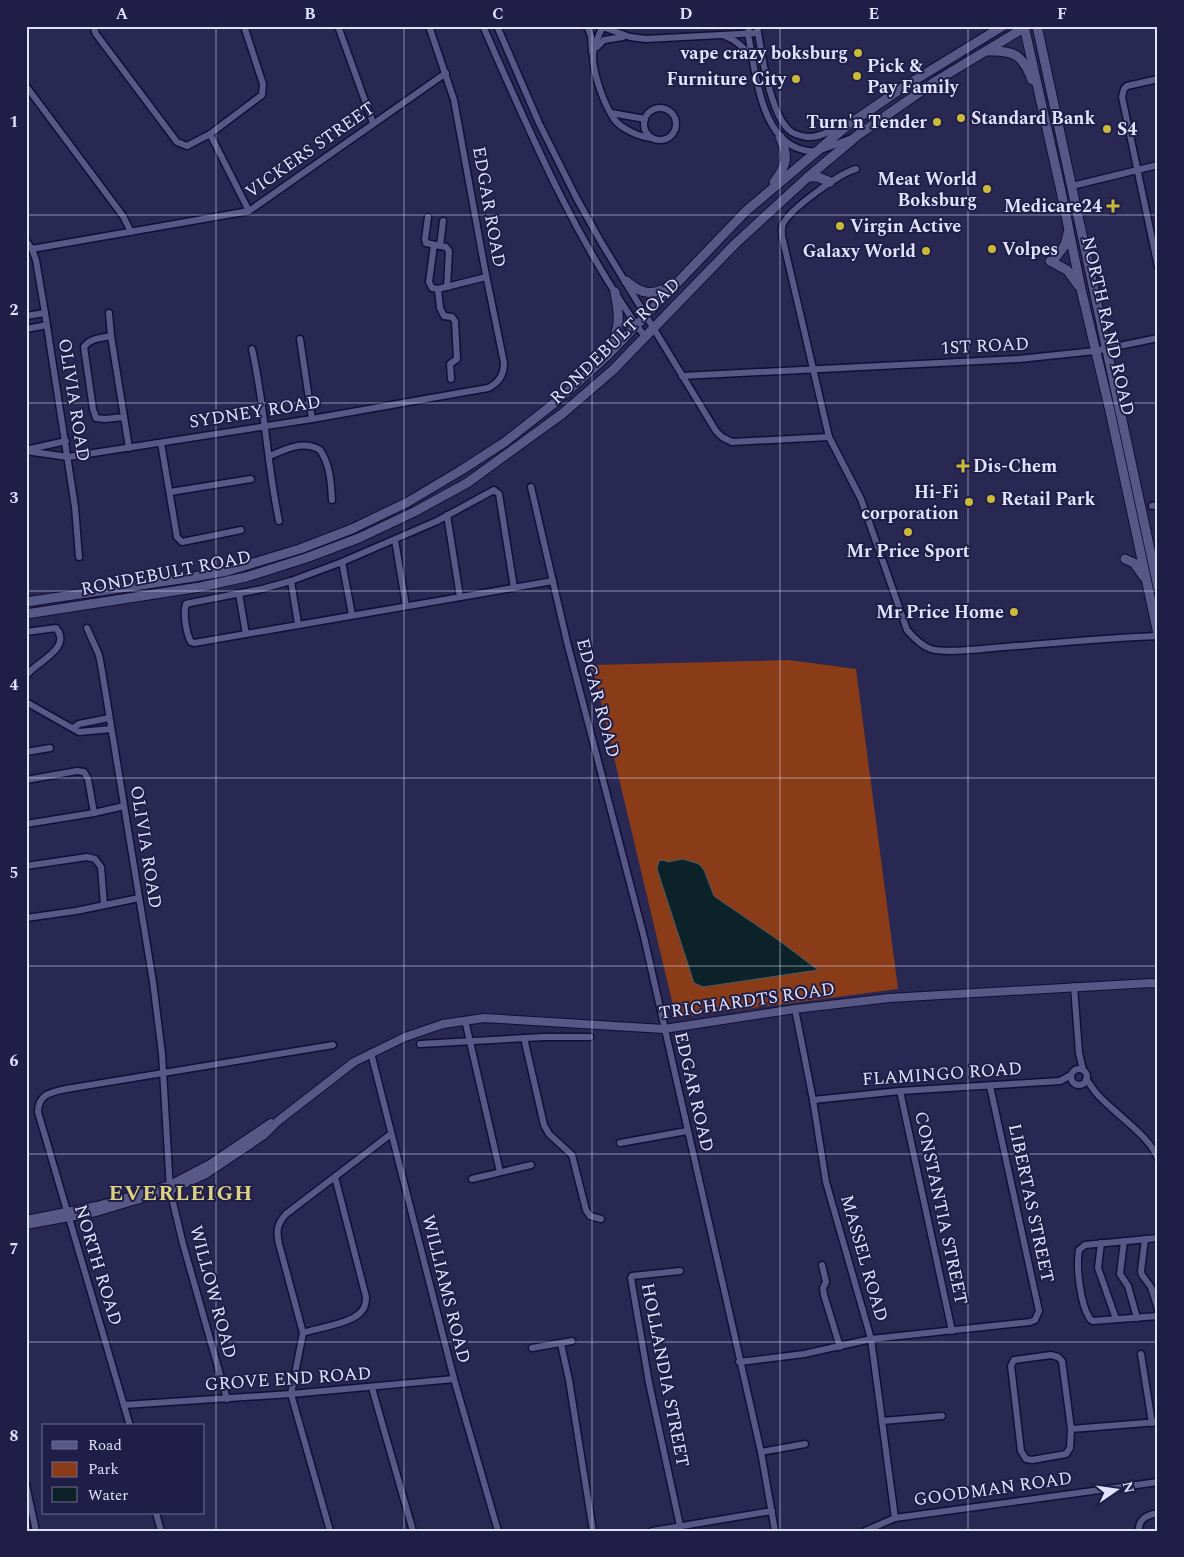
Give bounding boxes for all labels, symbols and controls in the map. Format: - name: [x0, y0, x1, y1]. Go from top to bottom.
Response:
- text: A: [116, 2, 129, 26]
- text: B: [304, 2, 316, 26]
- text: C: [492, 2, 504, 26]
- text: D: [680, 2, 693, 26]
- text: E: [869, 2, 879, 26]
- text: F: [1057, 2, 1067, 26]
- place label: vape crazy boksburg: [680, 40, 848, 67]
- marker: vape crazy boksburg: [852, 47, 864, 59]
- place label: Pick & Pay Family: [867, 53, 960, 101]
- place label: Furniture City: [666, 66, 787, 93]
- marker: Pick & Pay Family: [851, 70, 863, 82]
- marker: Furniture City: [790, 73, 802, 85]
- street label: VICKERS STREET: [239, 95, 381, 205]
- place label: Standard Bank: [971, 105, 1095, 132]
- place label: Turn'n Tender: [806, 109, 927, 136]
- text: 1: [10, 110, 18, 134]
- marker: Standard Bank: [955, 112, 967, 124]
- marker: Turn'n Tender: [931, 116, 943, 128]
- place label: S4: [1117, 116, 1137, 143]
- marker: S4: [1101, 123, 1113, 135]
- street label: EDGAR ROAD: [465, 144, 513, 270]
- place label: Meat World Boksburg: [877, 166, 977, 214]
- marker: Meat World Boksburg: [981, 183, 993, 195]
- place label: Medicare24: [1004, 193, 1102, 220]
- marker: Medicare24: [1106, 199, 1120, 213]
- place label: Virgin Active: [850, 213, 961, 240]
- marker: Virgin Active: [834, 220, 846, 232]
- street label: NORTH RAND ROAD: [1074, 234, 1142, 418]
- place label: Volpes: [1002, 236, 1058, 263]
- place label: Galaxy World: [803, 238, 916, 265]
- marker: Volpes: [986, 243, 998, 255]
- marker: Galaxy World: [920, 245, 932, 257]
- street label: RONDEBULT ROAD: [543, 271, 687, 411]
- text: 2: [10, 298, 19, 322]
- street label: 1ST ROAD: [940, 330, 1030, 362]
- street label: OLIVIA ROAD: [51, 336, 97, 464]
- street label: SYDNEY ROAD: [187, 388, 323, 436]
- place label: Dis-Chem: [973, 453, 1057, 480]
- marker: Dis-Chem: [957, 460, 969, 472]
- place label: Hi-Fi corporation: [861, 479, 959, 527]
- text: 3: [10, 486, 19, 510]
- place label: Retail Park: [1001, 486, 1095, 513]
- marker: Retail Park: [985, 493, 997, 505]
- marker: Hi-Fi corporation: [963, 496, 975, 508]
- marker: Mr Price Sport: [902, 526, 914, 538]
- place label: Mr Price Sport: [846, 538, 970, 565]
- street label: RONDEBULT ROAD: [79, 543, 253, 603]
- place label: Mr Price Home: [876, 599, 1004, 626]
- marker: Mr Price Home: [1008, 606, 1020, 618]
- street label: EDGAR ROAD: [569, 635, 627, 761]
- text: 4: [10, 673, 19, 697]
- street label: OLIVIA ROAD: [123, 783, 169, 911]
- text: 5: [10, 861, 18, 885]
- street label: TRICHARDTS ROAD: [657, 975, 837, 1027]
- street label: EDGAR ROAD: [667, 1029, 721, 1155]
- text: 6: [10, 1049, 19, 1073]
- street label: FLAMINGO ROAD: [861, 1055, 1023, 1093]
- street label: CONSTANTIA STREET: [907, 1109, 975, 1307]
- street label: LIBERTAS STREET: [1001, 1121, 1061, 1285]
- district label: EVERLEIGH: [109, 1177, 253, 1210]
- street label: MASSEL ROAD: [833, 1191, 895, 1325]
- street label: NORTH ROAD: [67, 1201, 129, 1329]
- street label: WILLIAMS ROAD: [414, 1212, 478, 1366]
- street label: WILLOW ROAD: [182, 1222, 244, 1362]
- text: 7: [10, 1237, 19, 1261]
- street label: HOLLANDIA STREET: [634, 1281, 696, 1469]
- street label: GROVE END ROAD: [204, 1360, 372, 1398]
- text: 8: [10, 1424, 19, 1448]
- legend: [42, 1424, 205, 1514]
- text: Road: [88, 1434, 122, 1457]
- text: Park: [88, 1458, 119, 1481]
- north arrow: [1092, 1464, 1142, 1514]
- street label: GOODMAN ROAD: [912, 1465, 1074, 1513]
- text: N: [1117, 1479, 1140, 1495]
- text: Water: [88, 1484, 128, 1507]

